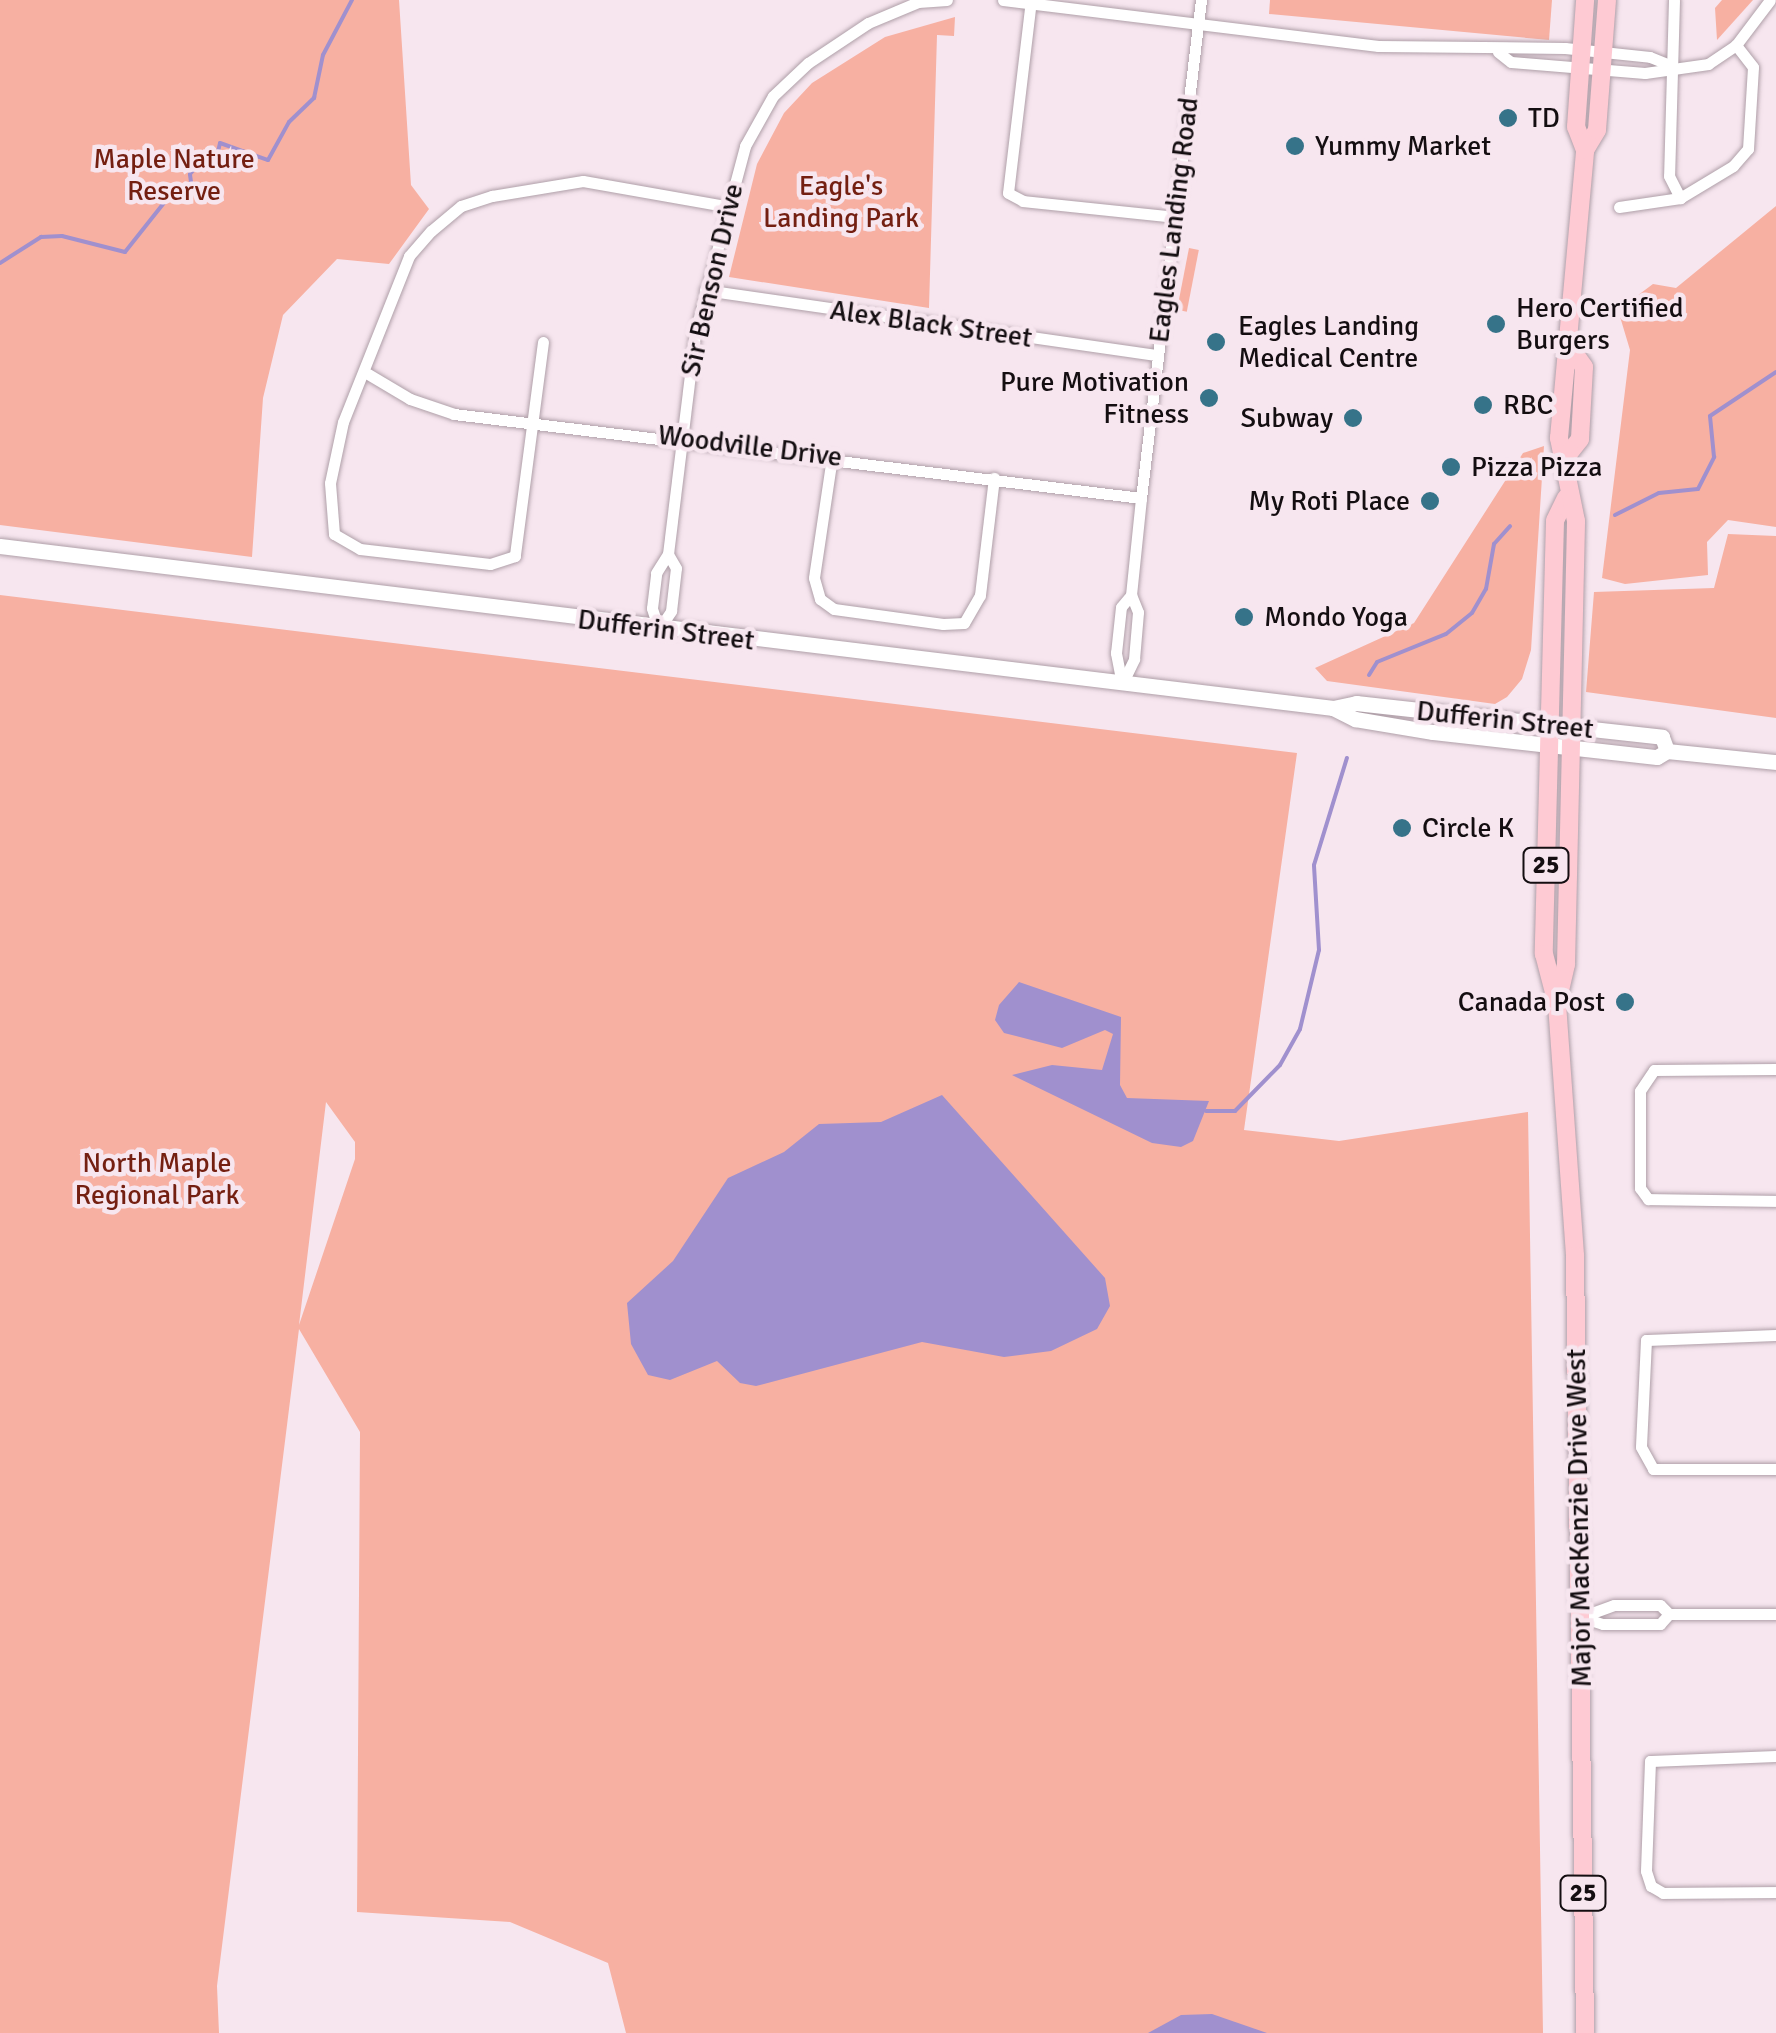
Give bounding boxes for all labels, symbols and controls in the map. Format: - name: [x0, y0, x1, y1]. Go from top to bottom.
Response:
- street label: Eagles Landing Road: [1142, 95, 1206, 345]
- place label: TD: [1528, 101, 1560, 135]
- marker: TD: [1497, 107, 1519, 129]
- place label: Yummy Market: [1315, 129, 1491, 163]
- marker: Yummy Market: [1284, 135, 1306, 157]
- park label: Maple Nature Reserve: [93, 142, 255, 208]
- park label: Eagle's Landing Park: [763, 169, 919, 235]
- street label: Sir Benson Drive: [674, 180, 750, 380]
- place label: Hero Certified Burgers: [1516, 291, 1684, 357]
- street label: Alex Black Street: [828, 293, 1034, 355]
- place label: Eagles Landing Medical Centre: [1238, 309, 1419, 375]
- marker: Hero Certified Burgers: [1485, 313, 1507, 335]
- marker: Eagles Landing Medical Centre: [1203, 329, 1229, 355]
- place label: Pure Motivation Fitness: [1000, 365, 1189, 431]
- marker: Pure Motivation Fitness: [1198, 387, 1220, 409]
- place label: RBC: [1503, 388, 1553, 422]
- marker: RBC: [1472, 394, 1494, 416]
- place label: Subway: [1240, 401, 1333, 435]
- marker: Subway: [1342, 407, 1364, 429]
- street label: Woodville Drive: [656, 418, 844, 474]
- place label: Pizza Pizza: [1471, 450, 1603, 484]
- marker: Pizza Pizza: [1440, 456, 1462, 478]
- place label: My Roti Place: [1248, 484, 1410, 518]
- marker: My Roti Place: [1419, 490, 1441, 512]
- place label: Mondo Yoga: [1264, 600, 1408, 634]
- street label: Dufferin Street: [576, 602, 756, 658]
- marker: Mondo Yoga: [1233, 606, 1255, 628]
- street label: Dufferin Street: [1415, 694, 1595, 746]
- place label: Circle K: [1422, 811, 1514, 845]
- marker: Circle K: [1391, 817, 1413, 839]
- road number: 25: [1521, 845, 1571, 885]
- place label: Canada Post: [1458, 985, 1605, 1019]
- marker: Canada Post: [1614, 991, 1636, 1013]
- park label: North Maple Regional Park: [75, 1146, 239, 1212]
- street label: Major MacKenzie Drive West: [1559, 1348, 1599, 1688]
- road number: 25: [1558, 1873, 1608, 1913]

